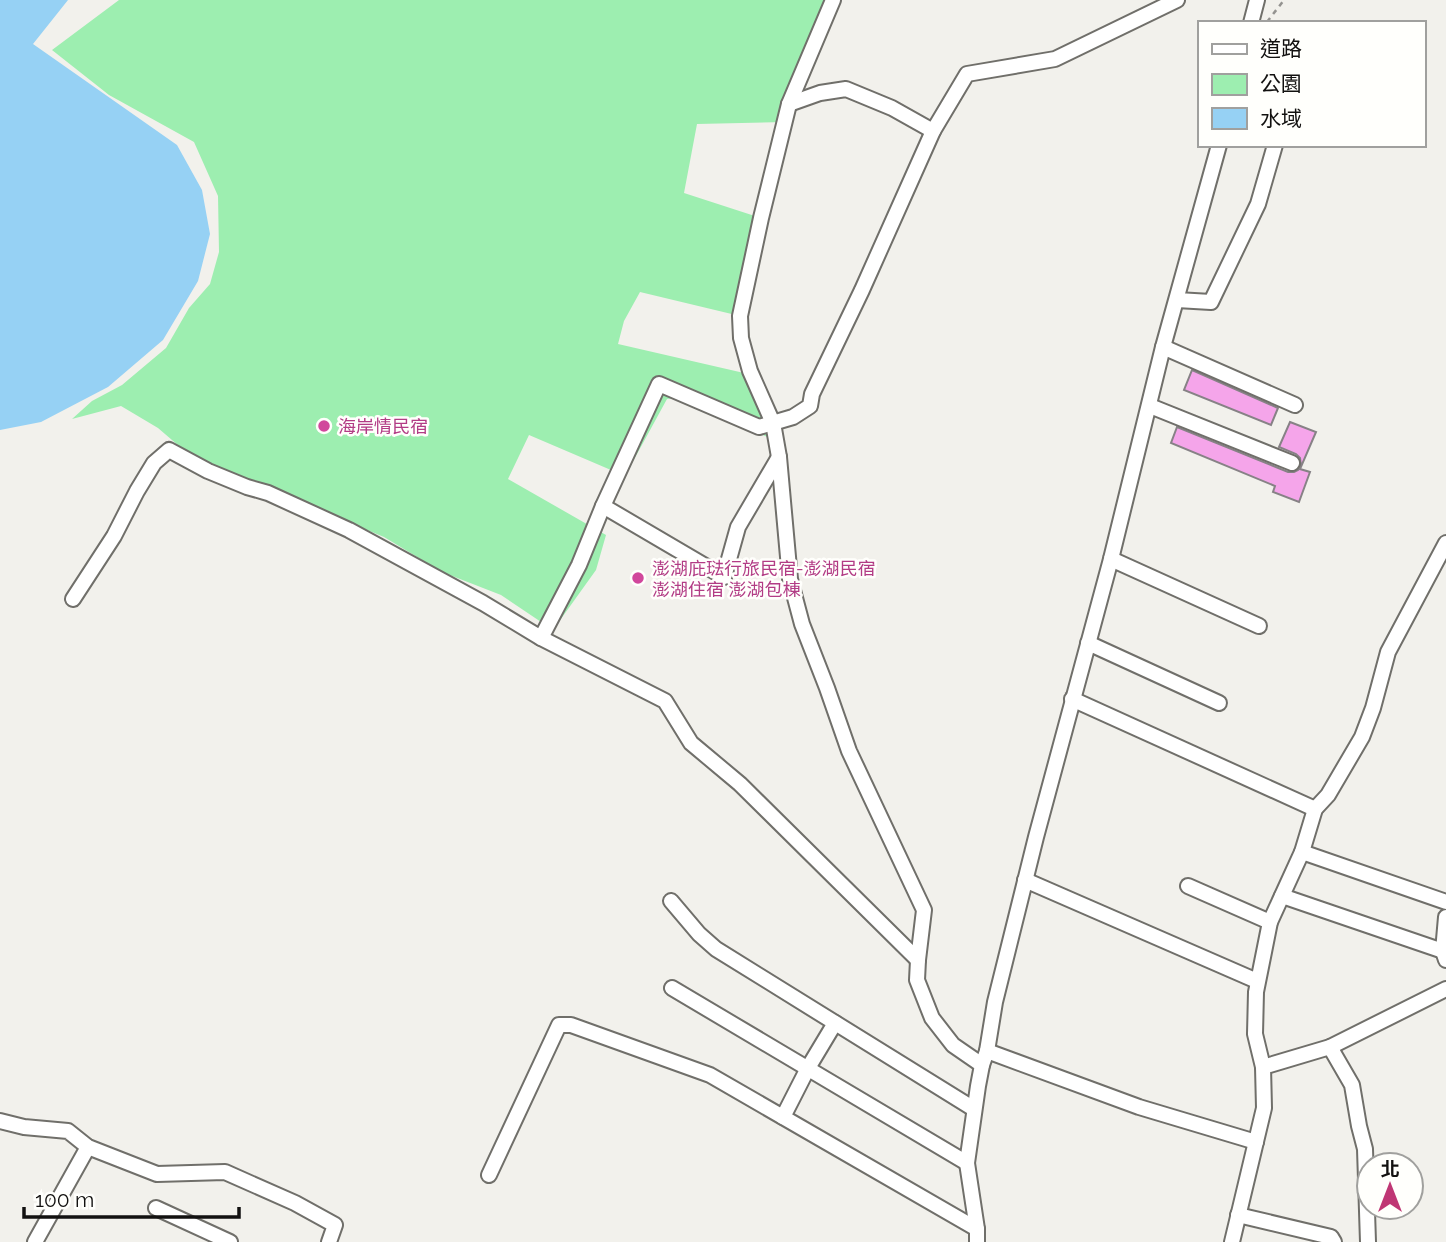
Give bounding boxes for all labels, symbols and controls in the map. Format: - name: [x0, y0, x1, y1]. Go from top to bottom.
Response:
- legend: [1198, 21, 1425, 147]
- text: 道路: [1260, 36, 1302, 61]
- text: 公園: [1260, 71, 1302, 96]
- text: 水域: [1260, 106, 1302, 131]
- place label: 海岸情民宿: [338, 416, 428, 437]
- marker: 海岸情民宿: [316, 418, 332, 434]
- place label: 澎湖庇琺行旅民宿-澎湖民宿 澎湖住宿 澎湖包棟: [652, 558, 876, 600]
- marker: 澎湖庇琺行旅民宿-澎湖民宿 澎湖住宿 澎湖包棟: [630, 570, 646, 586]
- north arrow: [1355, 1151, 1425, 1221]
- text: 北: [1380, 1158, 1400, 1180]
- scale bar: [24, 1176, 240, 1220]
- text: 100 m: [35, 1187, 94, 1212]

